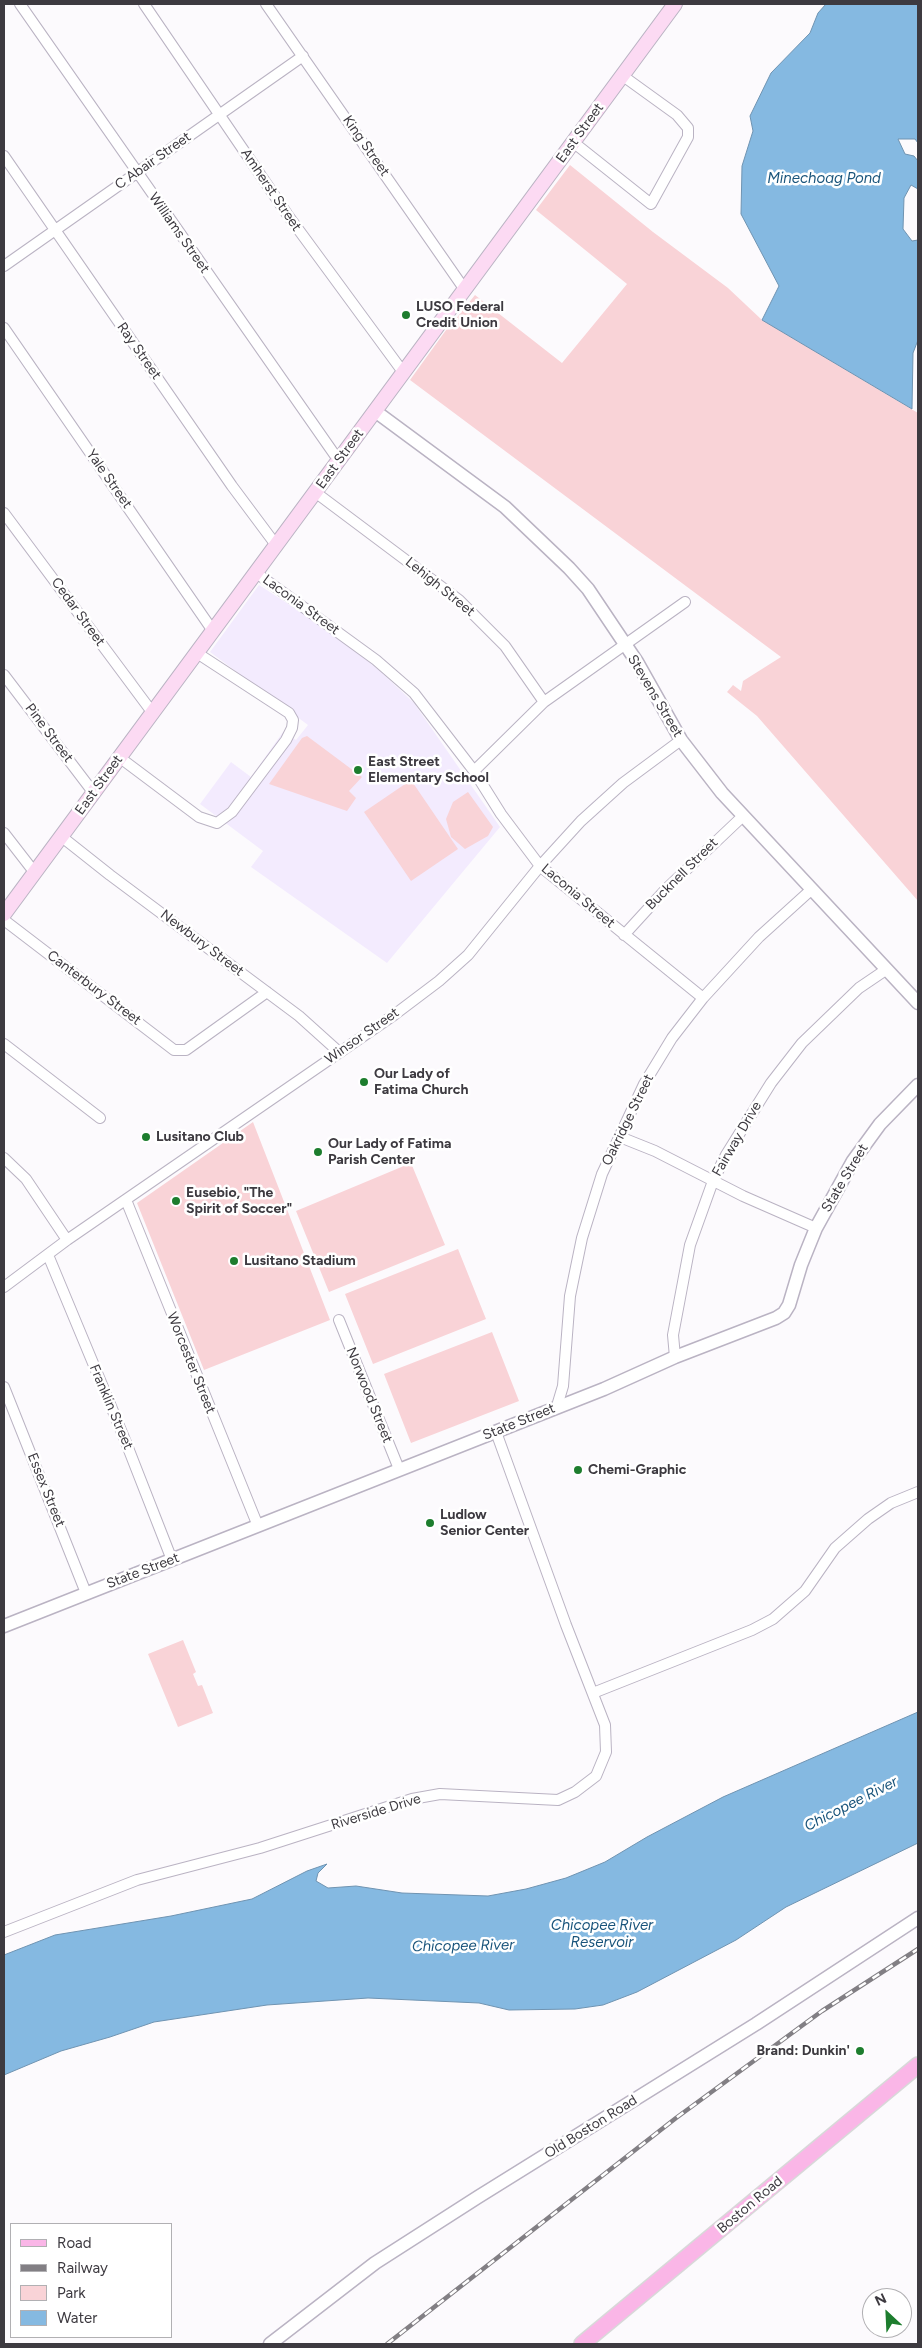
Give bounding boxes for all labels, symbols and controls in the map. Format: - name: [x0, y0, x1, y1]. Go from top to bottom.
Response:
- street label: East Street: [553, 100, 607, 166]
- street label: King Street: [339, 112, 393, 180]
- street label: C Abair Street: [112, 129, 194, 193]
- street label: Amherst Street: [237, 145, 305, 235]
- water label: Minechoag Pond: [767, 170, 881, 188]
- street label: Williams Street: [145, 190, 213, 276]
- place label: LUSO Federal Credit Union: [416, 299, 504, 332]
- marker: LUSO Federal Credit Union: [400, 309, 412, 321]
- street label: Ray Street: [113, 319, 165, 383]
- street label: East Street: [313, 426, 367, 492]
- street label: Yale Street: [83, 446, 135, 512]
- street label: Lehigh Street: [402, 554, 478, 620]
- street label: Laconia Street: [259, 571, 343, 639]
- street label: Cedar Street: [48, 575, 108, 649]
- street label: Stevens Street: [624, 652, 686, 740]
- street label: Pine Street: [21, 700, 77, 766]
- street label: East Street: [72, 752, 126, 818]
- place label: East Street Elementary School: [368, 754, 489, 786]
- marker: East Street Elementary School: [352, 764, 364, 776]
- street label: Bucknell Street: [642, 834, 722, 914]
- street label: Laconia Street: [538, 860, 618, 932]
- street label: Newbury Street: [157, 906, 247, 980]
- street label: Canterbury Street: [44, 947, 144, 1029]
- street label: Winsor Street: [322, 1004, 402, 1068]
- place label: Our Lady of Fatima Church: [374, 1066, 468, 1098]
- street label: Oakridge Street: [599, 1072, 657, 1168]
- marker: Our Lady of Fatima Church: [358, 1076, 370, 1088]
- street label: Fairway Drive: [709, 1099, 765, 1179]
- place label: Lusitano Club: [156, 1129, 244, 1145]
- marker: Lusitano Club: [140, 1131, 152, 1143]
- place label: Our Lady of Fatima Parish Center: [328, 1136, 451, 1168]
- street label: State Street: [818, 1141, 872, 1215]
- marker: Our Lady of Fatima Parish Center: [312, 1146, 324, 1158]
- place label: Eusebio, "The Spirit of Soccer": [186, 1185, 292, 1218]
- marker: Eusebio, "The Spirit of Soccer": [170, 1195, 182, 1207]
- place label: Lusitano Stadium: [244, 1253, 356, 1269]
- marker: Lusitano Stadium: [228, 1255, 240, 1267]
- street label: Worcester Street: [163, 1310, 219, 1416]
- street label: Norwood Street: [342, 1345, 396, 1445]
- street label: Franklin Street: [86, 1362, 136, 1452]
- street label: State Street: [480, 1400, 558, 1444]
- street label: Essex Street: [24, 1451, 68, 1529]
- place label: Chemi-Graphic: [588, 1462, 686, 1478]
- marker: Chemi-Graphic: [572, 1464, 584, 1476]
- place label: Ludlow Senior Center: [440, 1507, 529, 1540]
- marker: Ludlow Senior Center: [424, 1517, 436, 1529]
- street label: State Street: [104, 1549, 182, 1593]
- water label: Chicopee River: [801, 1773, 901, 1835]
- street label: Riverside Drive: [329, 1790, 423, 1834]
- water label: Chicopee River Reservoir: [551, 1917, 653, 1952]
- water label: Chicopee River: [412, 1936, 514, 1956]
- place label: Brand: Dunkin': [757, 2043, 850, 2059]
- marker: Brand: Dunkin': [854, 2045, 866, 2057]
- street label: Old Boston Road: [542, 2092, 640, 2162]
- street label: Boston Road: [714, 2173, 786, 2237]
- legend: [10, 2223, 172, 2338]
- text: Road: [57, 2234, 92, 2252]
- text: Railway: [57, 2259, 108, 2277]
- text: Park: [57, 2284, 86, 2302]
- north arrow: [862, 2288, 912, 2338]
- text: N: [872, 2290, 889, 2310]
- text: Water: [57, 2309, 97, 2327]

